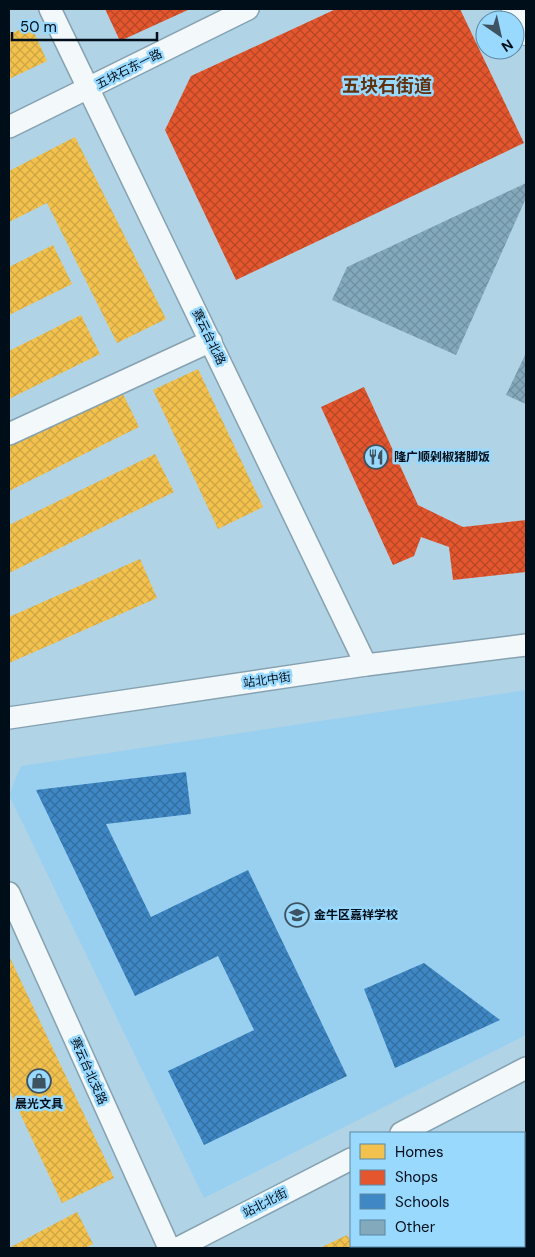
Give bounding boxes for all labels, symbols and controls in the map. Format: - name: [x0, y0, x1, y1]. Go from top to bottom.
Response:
- scale bar: [12, 10, 158, 42]
- north arrow: [475, 10, 525, 60]
- text: 50 m: [20, 17, 57, 37]
- text: N: [498, 35, 517, 56]
- street label: 五块石东一路: [93, 46, 165, 92]
- district label: 五块石街道: [342, 74, 432, 98]
- street label: 赛云台北路: [189, 307, 229, 367]
- restaurant icon: 隆广顺剁椒猪脚饭: [363, 444, 389, 470]
- place label: 隆广顺剁椒猪脚饭: [394, 449, 490, 465]
- street label: 站北中街: [242, 669, 292, 691]
- school or university icon: 金牛区嘉祥学校: [284, 902, 310, 928]
- place label: 金牛区嘉祥学校: [314, 907, 398, 923]
- street label: 赛云台北支路: [67, 1035, 111, 1107]
- shop icon: 晨光文具: [26, 1068, 52, 1094]
- place label: 晨光文具: [15, 1096, 63, 1112]
- legend: [350, 1132, 525, 1247]
- text: Homes: [395, 1142, 444, 1162]
- text: Shops: [395, 1167, 438, 1187]
- street label: 站北北街: [240, 1185, 290, 1221]
- text: Schools: [395, 1192, 450, 1212]
- text: Other: [395, 1217, 436, 1237]

